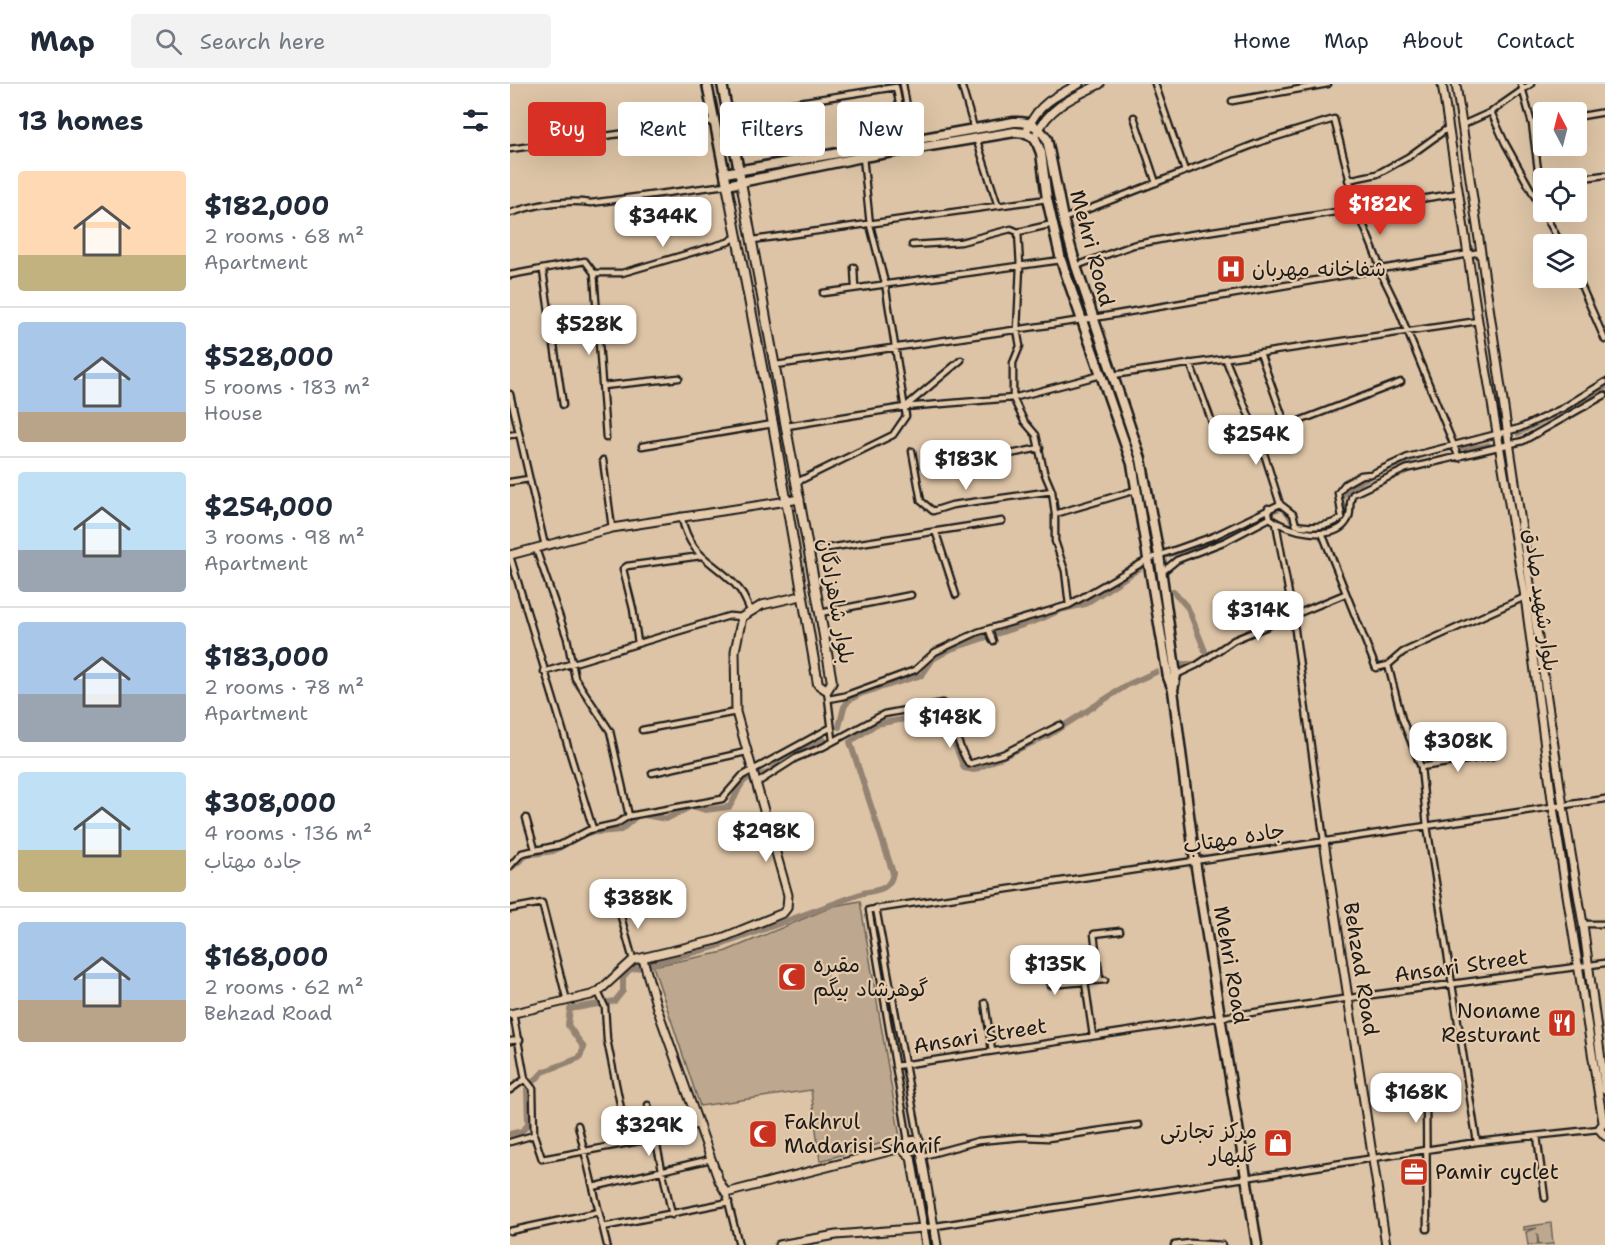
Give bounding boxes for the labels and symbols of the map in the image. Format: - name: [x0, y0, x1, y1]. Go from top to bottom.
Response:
- north arrow: [1533, 102, 1587, 156]
- pin: $182K: [1338, 185, 1422, 236]
- street label: Mehri Road: [1063, 187, 1121, 309]
- pin: $344K: [621, 197, 705, 248]
- hospital icon: شفاخانه مهربان: [1215, 253, 1247, 285]
- place label: شفاخانه مهربان: [1252, 255, 1386, 283]
- pin: $528K: [547, 305, 631, 356]
- pin: $254K: [1214, 415, 1298, 466]
- pin: $183K: [924, 440, 1008, 491]
- street label: بلوار شهید صادق: [1517, 527, 1565, 673]
- street label: بلوار شاهزادگان: [811, 536, 861, 666]
- pin: $314K: [1216, 591, 1300, 642]
- pin: $148K: [908, 698, 992, 749]
- pin: $308K: [1416, 722, 1500, 773]
- pin: $298K: [724, 812, 808, 863]
- street label: جاده مهتاب: [1181, 816, 1287, 860]
- pin: $388K: [596, 879, 680, 930]
- street label: Behzad Road: [1337, 900, 1385, 1038]
- street label: Mehri Road: [1207, 904, 1255, 1026]
- street label: Ansari Street: [1392, 943, 1530, 989]
- pin: $135K: [1013, 945, 1097, 996]
- place label: مقبره گوهرشاد بیگم: [813, 951, 929, 1005]
- mosque icon: مقبره گوهرشاد بیگم: [776, 961, 808, 993]
- place label: Noname Resturant: [1441, 997, 1541, 1049]
- restaurant icon: Noname Resturant: [1546, 1007, 1578, 1039]
- street label: Ansari Street: [911, 1012, 1049, 1060]
- pin: $168K: [1374, 1073, 1458, 1124]
- pin: $329K: [607, 1106, 691, 1157]
- place label: Fakhrul Madarisi Sharif: [784, 1108, 941, 1160]
- place label: مرکز تجارتی گلبهار: [1160, 1117, 1257, 1169]
- mosque icon: Fakhrul Madarisi Sharif: [747, 1118, 779, 1150]
- shop icon: مرکز تجارتی گلبهار: [1262, 1127, 1294, 1159]
- office icon: Pamir cyclet: [1398, 1156, 1430, 1188]
- place label: Pamir cyclet: [1435, 1158, 1559, 1186]

